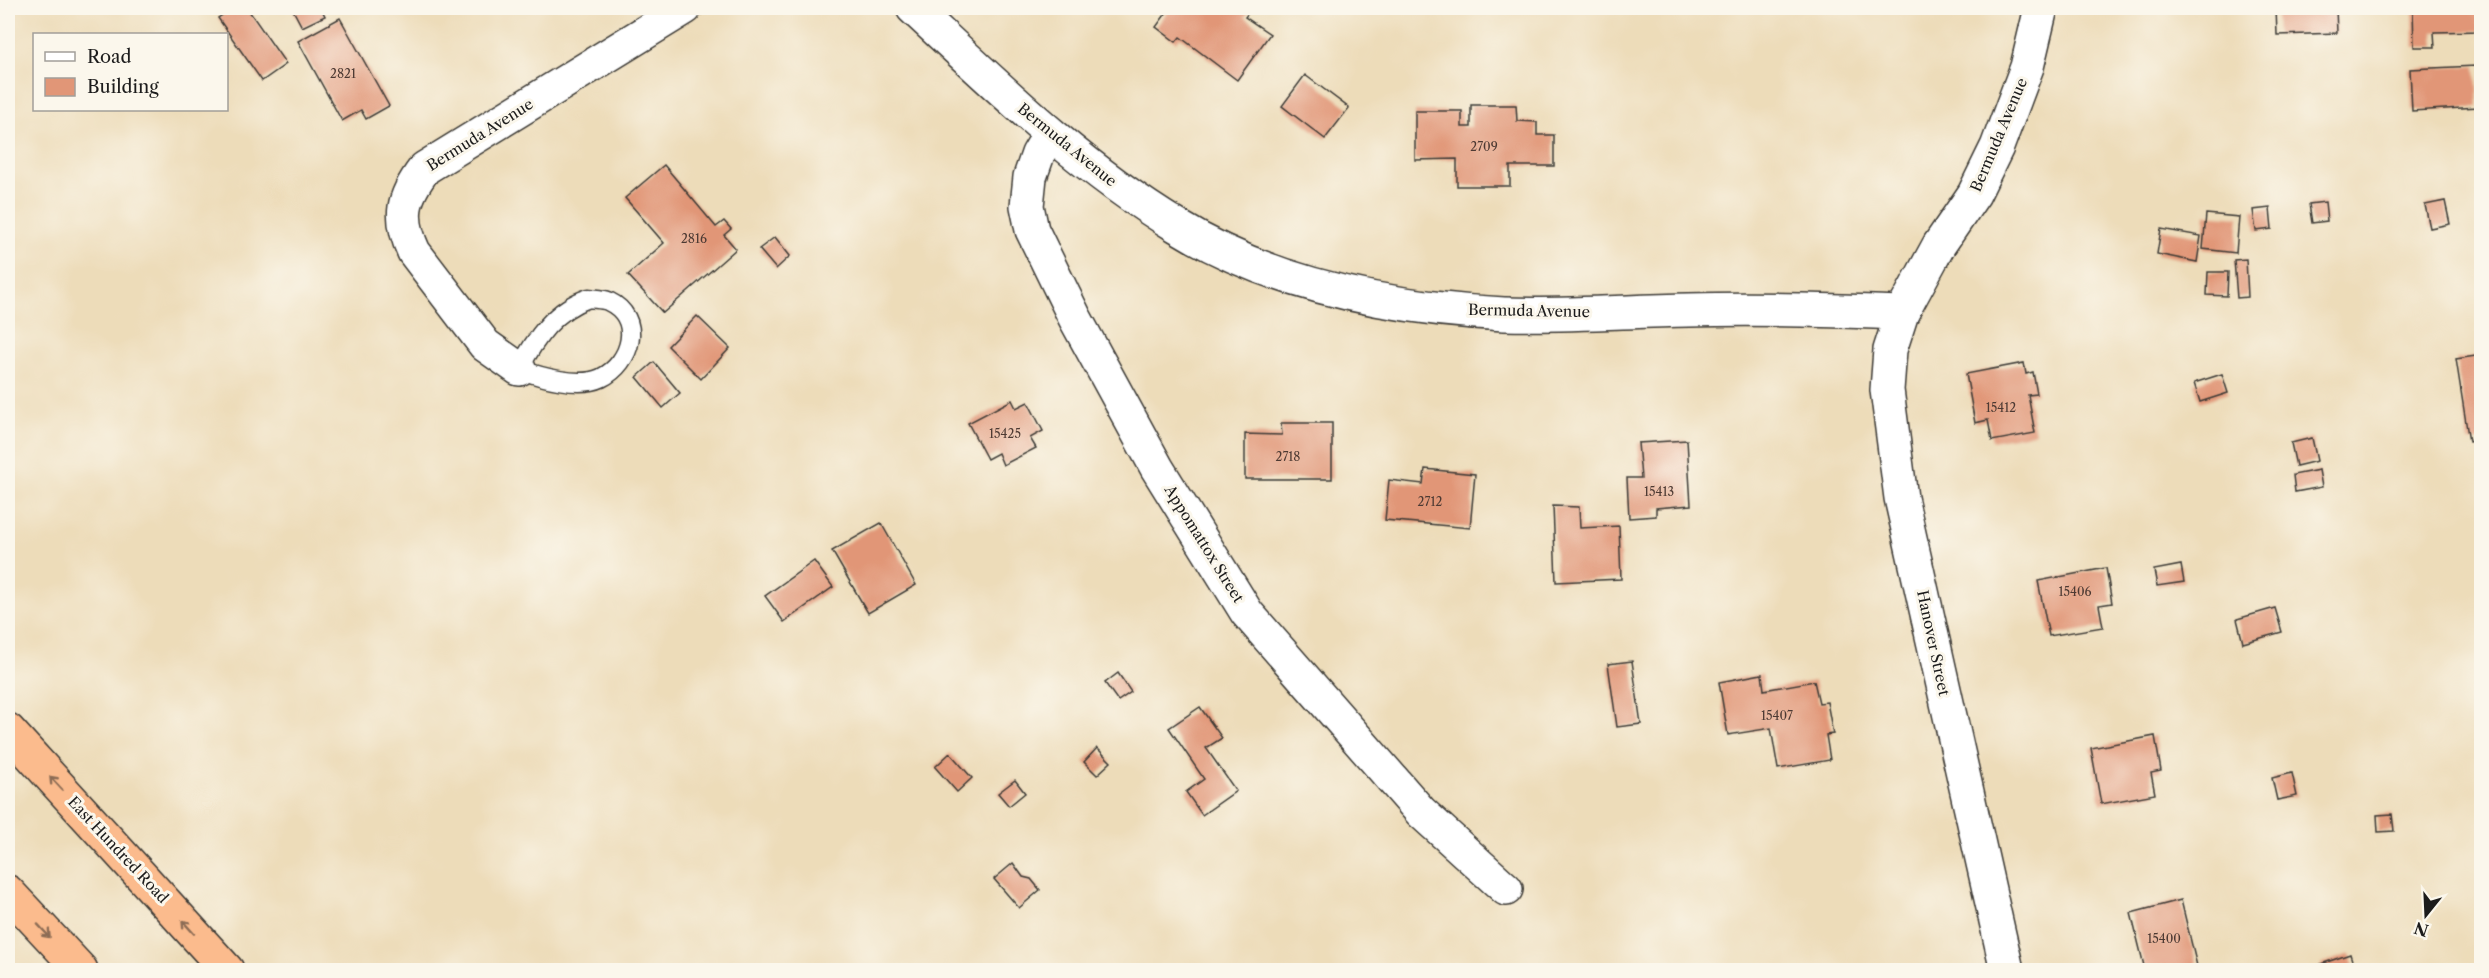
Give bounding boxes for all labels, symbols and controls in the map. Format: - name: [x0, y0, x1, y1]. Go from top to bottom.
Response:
- legend: [33, 33, 228, 111]
- text: Road: [87, 46, 132, 68]
- house number: 2821: [330, 66, 356, 81]
- street label: Bermuda Avenue: [1966, 75, 2031, 195]
- text: Building: [87, 76, 159, 98]
- street label: Bermuda Avenue: [423, 94, 536, 175]
- street label: Bermuda Avenue: [1014, 99, 1121, 190]
- house number: 2709: [1470, 139, 1498, 154]
- house number: 2816: [681, 231, 707, 246]
- street label: Bermuda Avenue: [1468, 300, 1590, 321]
- house number: 15412: [1986, 400, 2016, 415]
- house number: 15425: [989, 426, 1021, 441]
- house number: 2718: [1276, 449, 1300, 464]
- street label: Appomattox Street: [1160, 481, 1249, 607]
- house number: 15413: [1644, 484, 1674, 499]
- house number: 2712: [1418, 494, 1442, 509]
- house number: 15406: [2058, 584, 2092, 599]
- street label: Hanover Street: [1913, 588, 1954, 698]
- house number: 15407: [1761, 708, 1793, 723]
- one-way arrow: [49, 776, 64, 791]
- street label: East Hundred Road: [64, 792, 173, 907]
- north arrow: [2396, 885, 2456, 945]
- text: N: [2412, 918, 2431, 941]
- one-way arrow: [181, 920, 195, 935]
- one-way arrow: [37, 924, 52, 939]
- house number: 15400: [2147, 931, 2181, 946]

